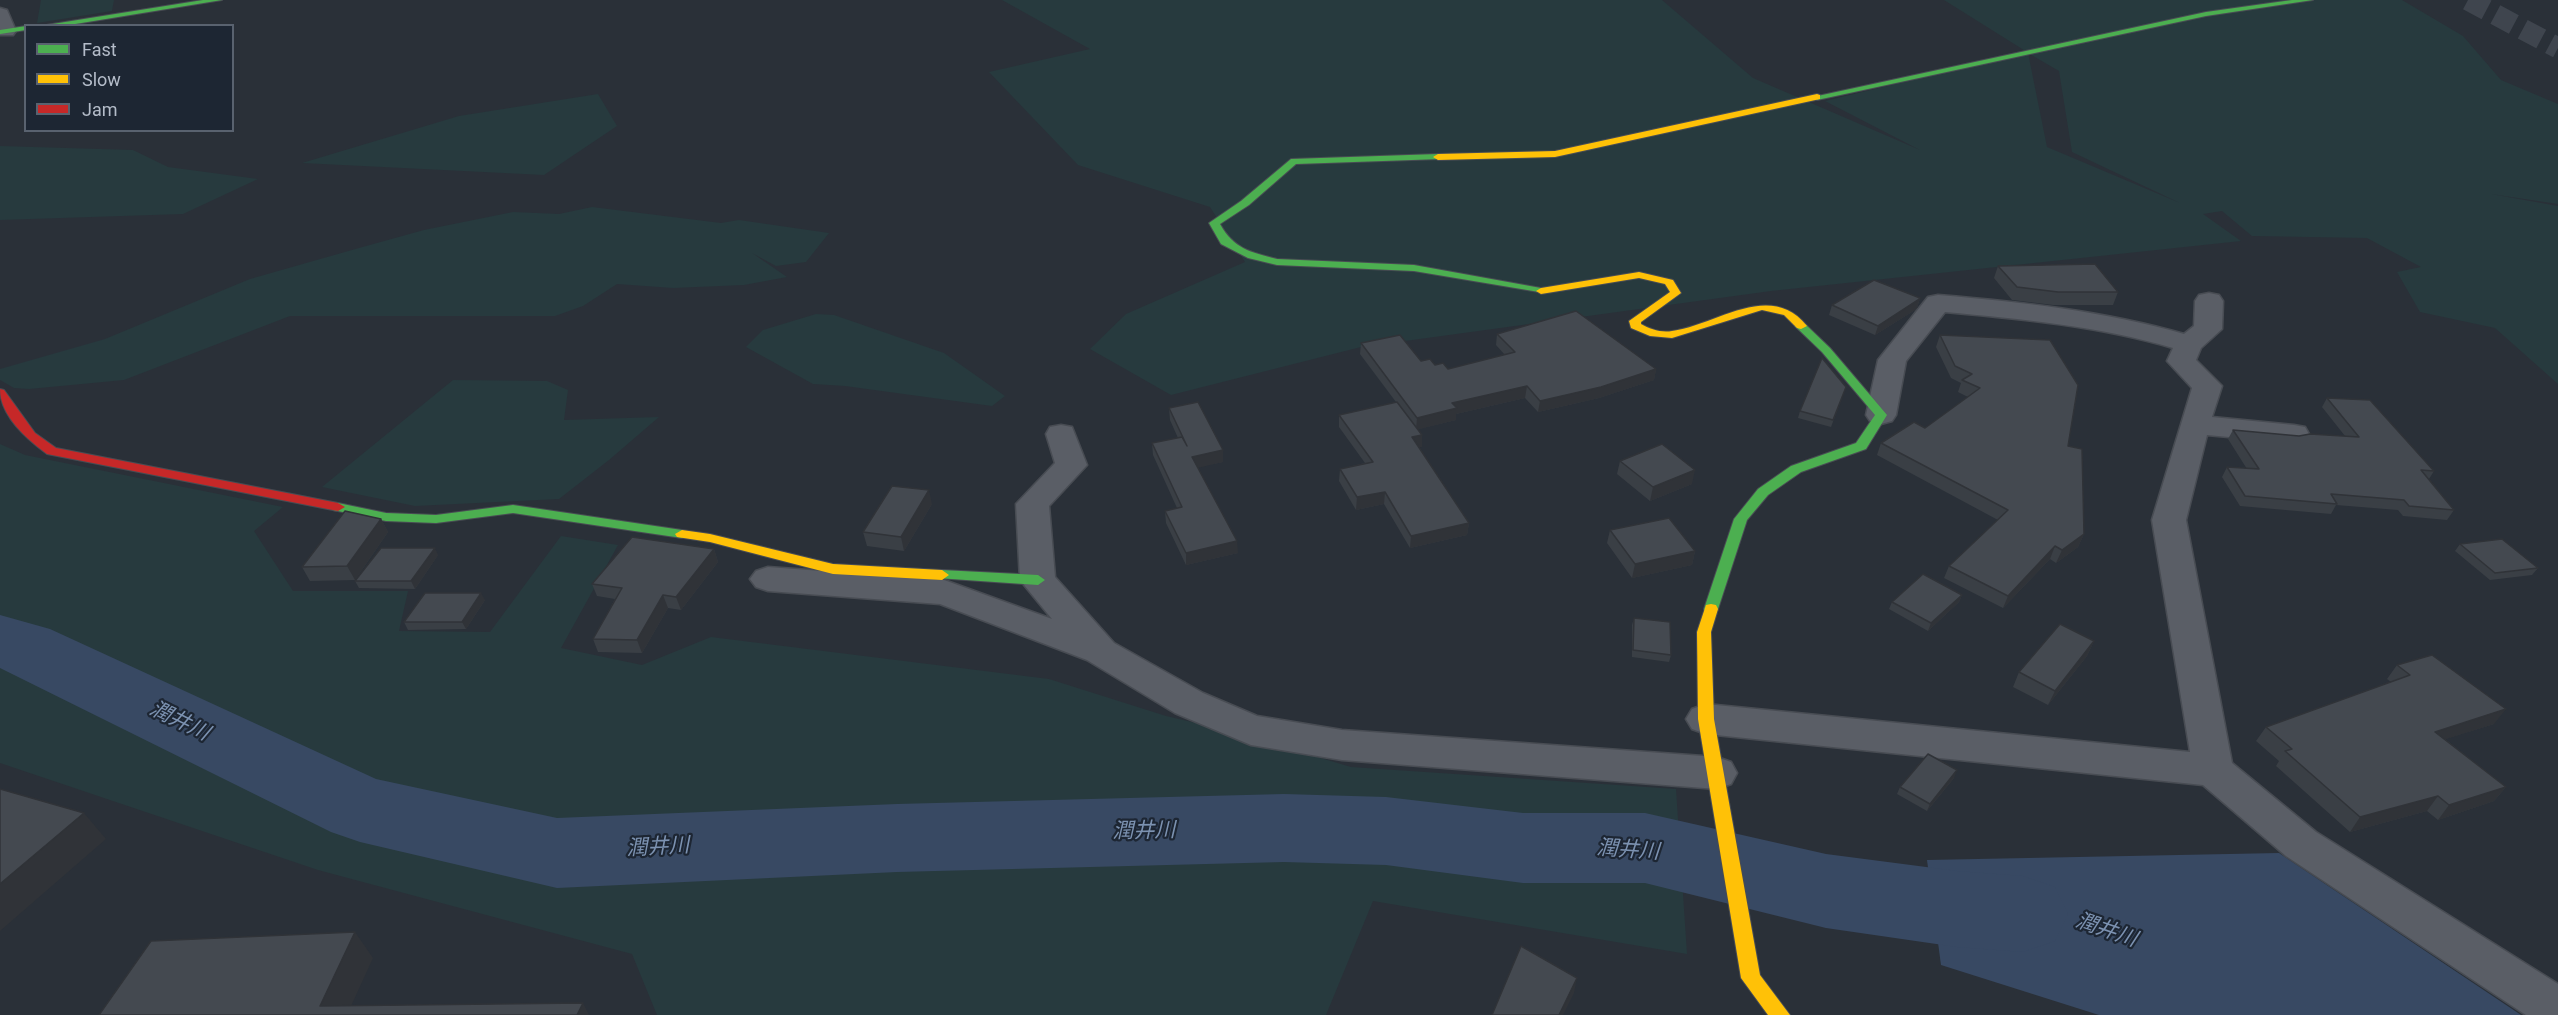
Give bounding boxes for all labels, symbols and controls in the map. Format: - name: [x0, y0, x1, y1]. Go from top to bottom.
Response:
- legend: [24, 24, 234, 132]
- text: Fast: [82, 39, 117, 60]
- text: Slow: [82, 69, 121, 90]
- text: Jam: [82, 99, 118, 120]
- water label: 潤井川: [145, 697, 213, 747]
- water label: 潤井川: [1112, 819, 1176, 845]
- water label: 潤井川: [626, 834, 690, 862]
- water label: 潤井川: [1596, 836, 1660, 866]
- water label: 潤井川: [2072, 909, 2140, 953]

